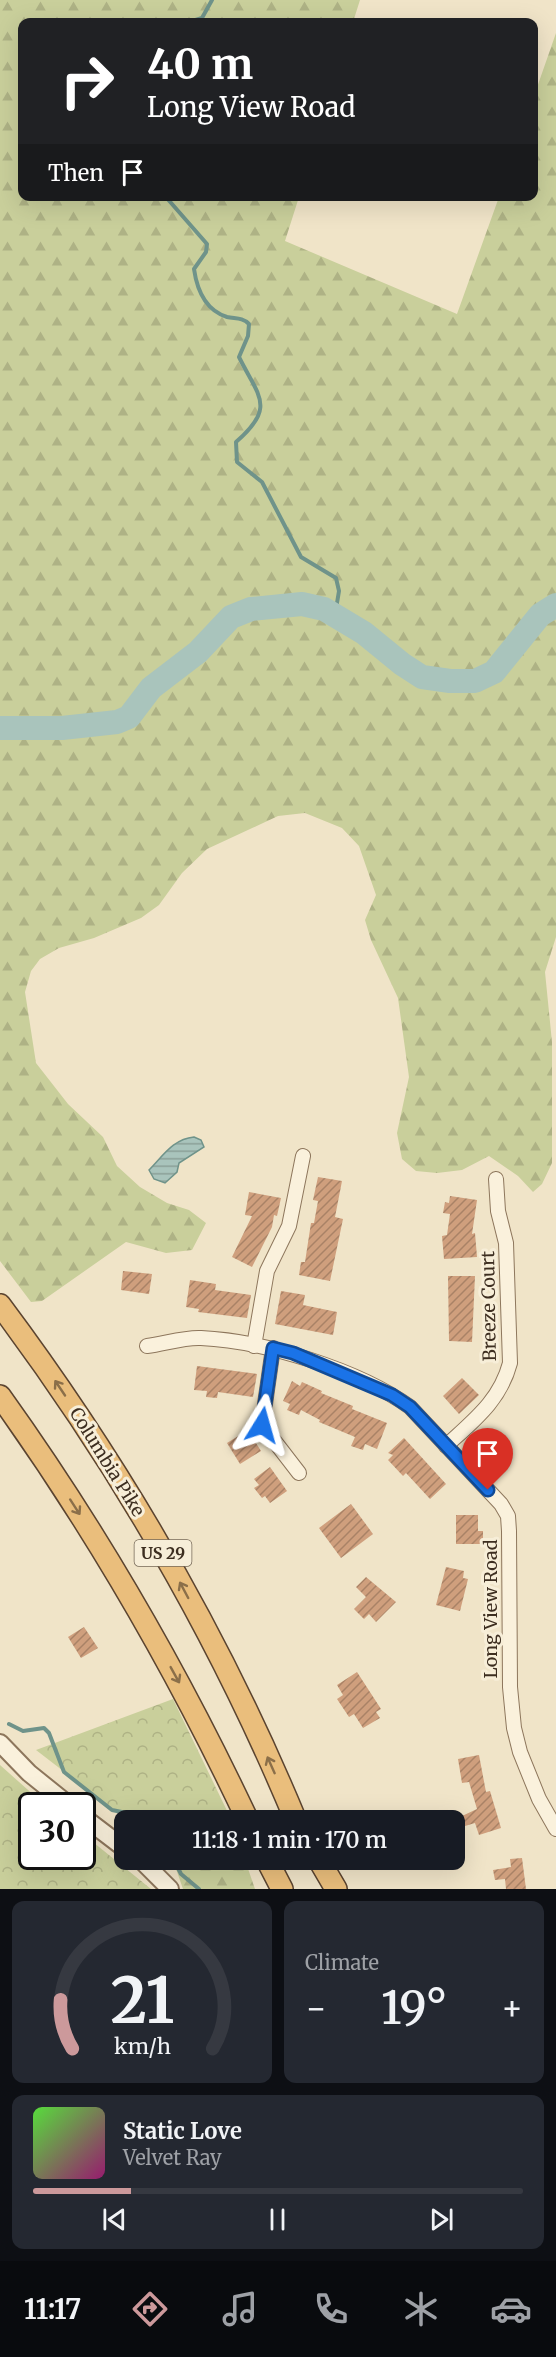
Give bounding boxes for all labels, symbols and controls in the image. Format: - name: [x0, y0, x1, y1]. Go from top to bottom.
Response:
- text: 40 m: [147, 38, 253, 90]
- icon: right: [48, 42, 126, 120]
- text: Long View Road: [147, 90, 356, 124]
- icon: arrive: [116, 156, 149, 189]
- text: Then: [48, 159, 104, 187]
- street label: Breeze Court: [476, 1251, 501, 1361]
- one-way arrow: [54, 1381, 66, 1397]
- position arrow: [230, 1393, 294, 1457]
- street label: Columbia Pike: [65, 1403, 150, 1521]
- pin: [462, 1428, 513, 1490]
- icon: arrive: [471, 1437, 504, 1470]
- one-way arrow: [70, 1498, 82, 1515]
- street label: Long View Road: [479, 1539, 502, 1679]
- road number: US 29: [134, 1540, 192, 1566]
- one-way arrow: [178, 1582, 189, 1600]
- one-way arrow: [170, 1665, 181, 1683]
- one-way arrow: [265, 1756, 276, 1774]
- speed limit sign: 30: [18, 1792, 96, 1870]
- text: 11:18 · 1 min · 170 m: [192, 1826, 387, 1854]
- text: Climate: [305, 1950, 379, 1975]
- text: 21: [110, 1962, 174, 2040]
- text: 19°: [381, 1980, 447, 2036]
- text: −: [305, 1988, 327, 2029]
- text: +: [501, 1988, 523, 2029]
- text: km/h: [114, 2033, 170, 2060]
- text: Static Love: [123, 2117, 242, 2145]
- text: Velvet Ray: [123, 2145, 222, 2170]
- icon: previous: [98, 2203, 131, 2236]
- icon: pause: [261, 2203, 294, 2236]
- icon: next: [425, 2203, 458, 2236]
- icon: directions: [129, 2288, 171, 2330]
- icon: music: [219, 2288, 261, 2330]
- icon: phone: [310, 2288, 352, 2330]
- icon: climate: [400, 2288, 442, 2330]
- icon: car: [490, 2288, 532, 2330]
- text: 11:17: [24, 2292, 81, 2326]

